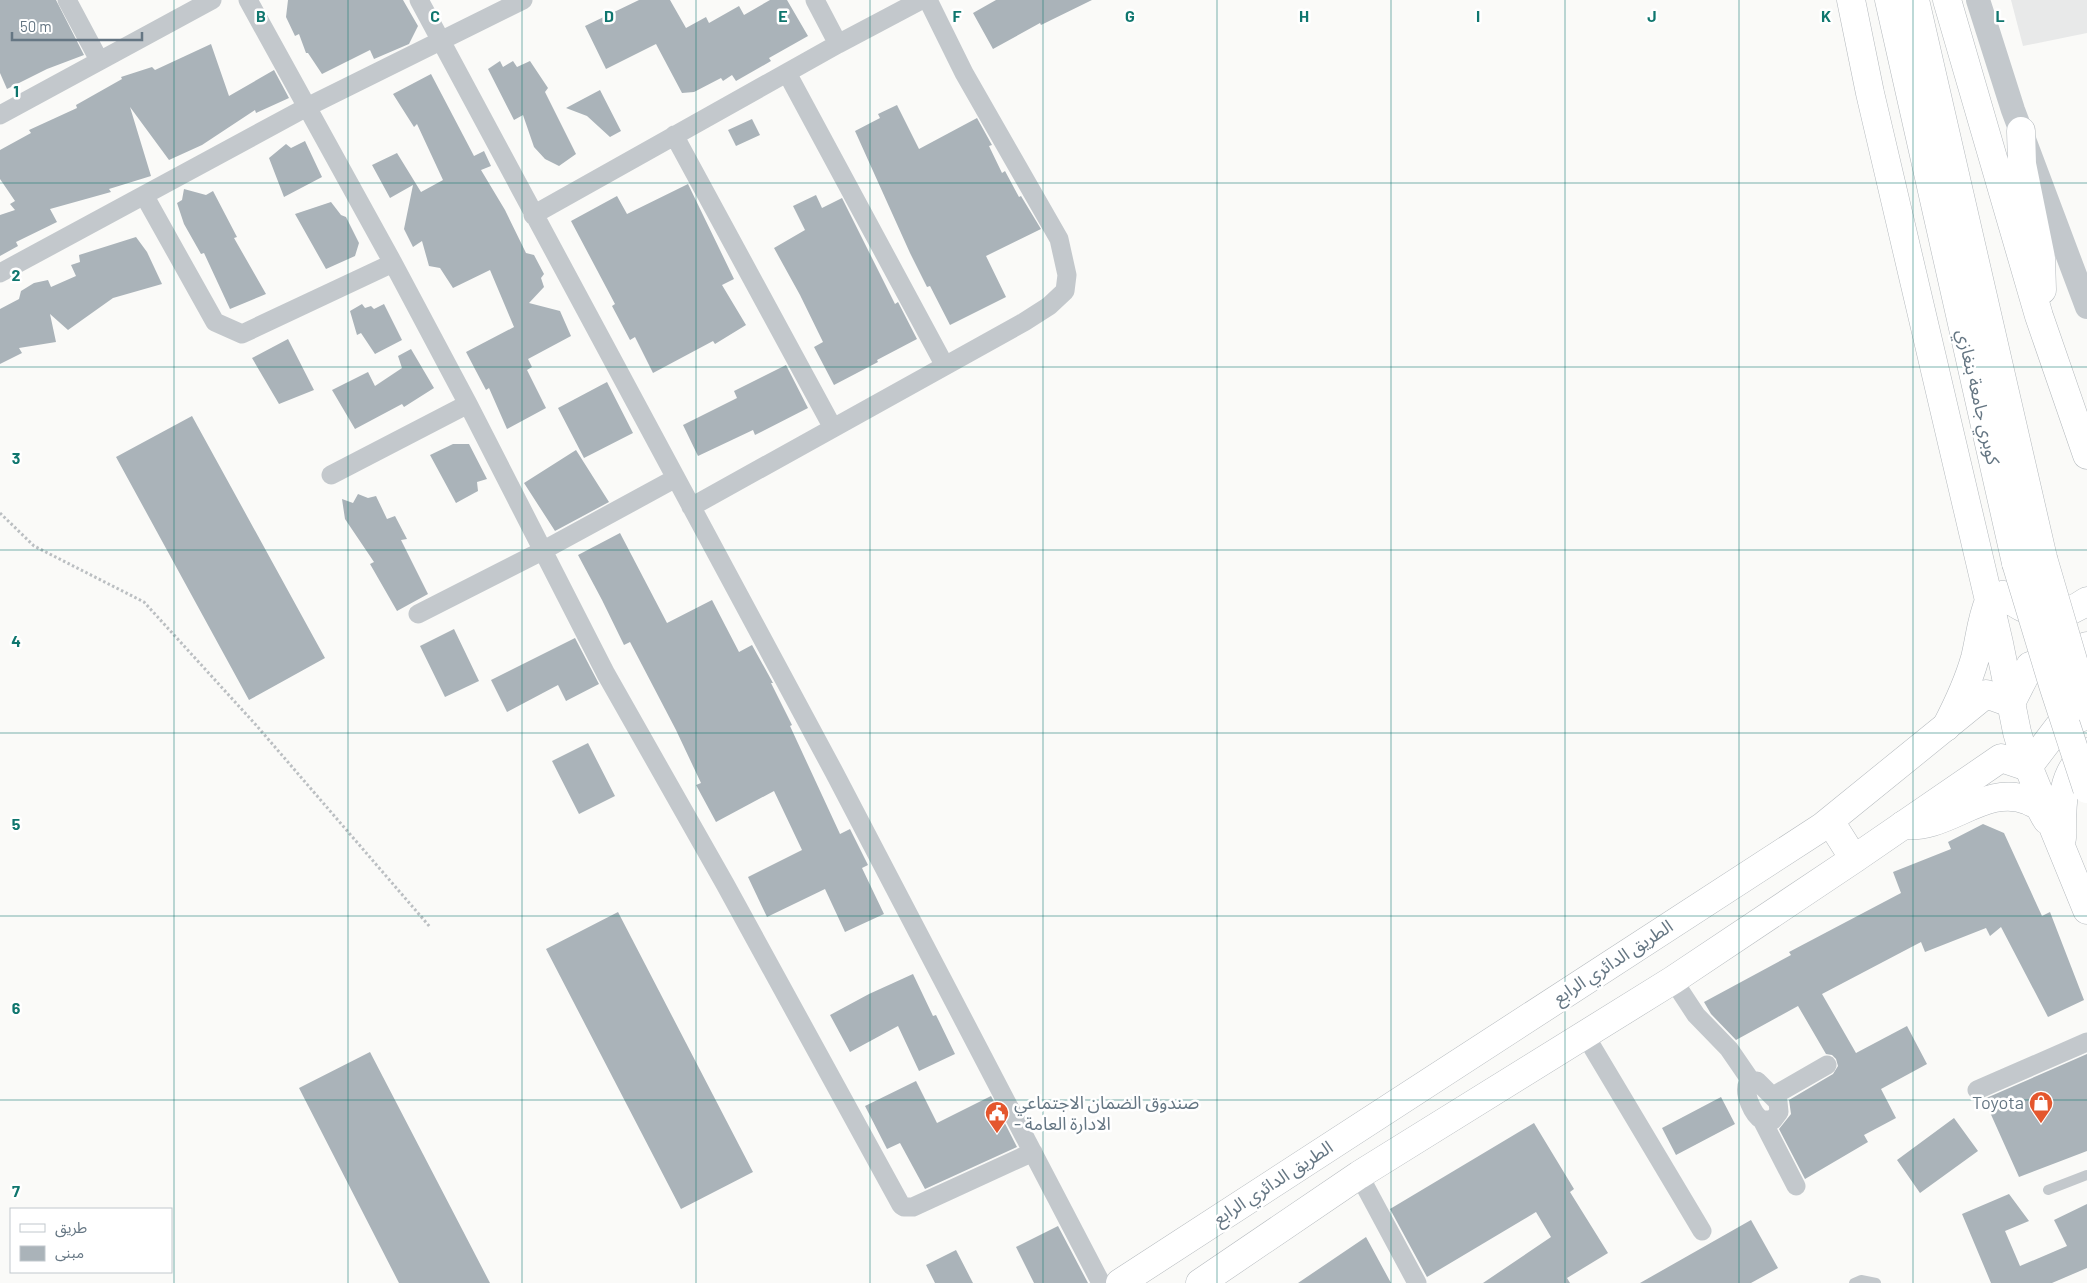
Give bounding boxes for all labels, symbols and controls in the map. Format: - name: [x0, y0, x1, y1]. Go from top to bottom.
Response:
- text: B: [256, 6, 266, 25]
- text: C: [430, 6, 440, 25]
- text: D: [604, 6, 614, 25]
- text: E: [778, 6, 788, 25]
- text: F: [953, 6, 962, 25]
- text: G: [1125, 6, 1135, 25]
- text: H: [1299, 6, 1309, 25]
- text: I: [1476, 6, 1480, 25]
- text: J: [1647, 6, 1657, 25]
- text: K: [1821, 6, 1831, 25]
- text: L: [1995, 6, 2005, 25]
- scale bar: [12, 10, 142, 42]
- text: 50 m: [20, 17, 52, 35]
- text: 1: [13, 81, 19, 100]
- text: 2: [12, 265, 21, 284]
- street label: كوبري جامعة بنغازي: [1950, 327, 2005, 468]
- text: 3: [12, 448, 20, 467]
- text: 4: [11, 631, 21, 650]
- text: 5: [12, 814, 21, 833]
- street label: الطريق الدائري الرابع: [1548, 914, 1679, 1011]
- text: 6: [12, 998, 21, 1017]
- shop icon: Toyota: [2028, 1090, 2054, 1124]
- place label: صندوق الضمان الاجتماعي - الادارة العامة: [1014, 1091, 1199, 1135]
- place label: Toyota: [1972, 1091, 2024, 1113]
- public building icon: صندوق الضمان الاجتماعي - الادارة العامة: [984, 1100, 1010, 1134]
- street label: الطريق الدائري الرابع: [1208, 1135, 1339, 1232]
- text: 7: [12, 1181, 20, 1200]
- legend: [10, 1208, 172, 1273]
- text: طريق: [55, 1218, 87, 1238]
- text: مبنى: [55, 1243, 84, 1262]

